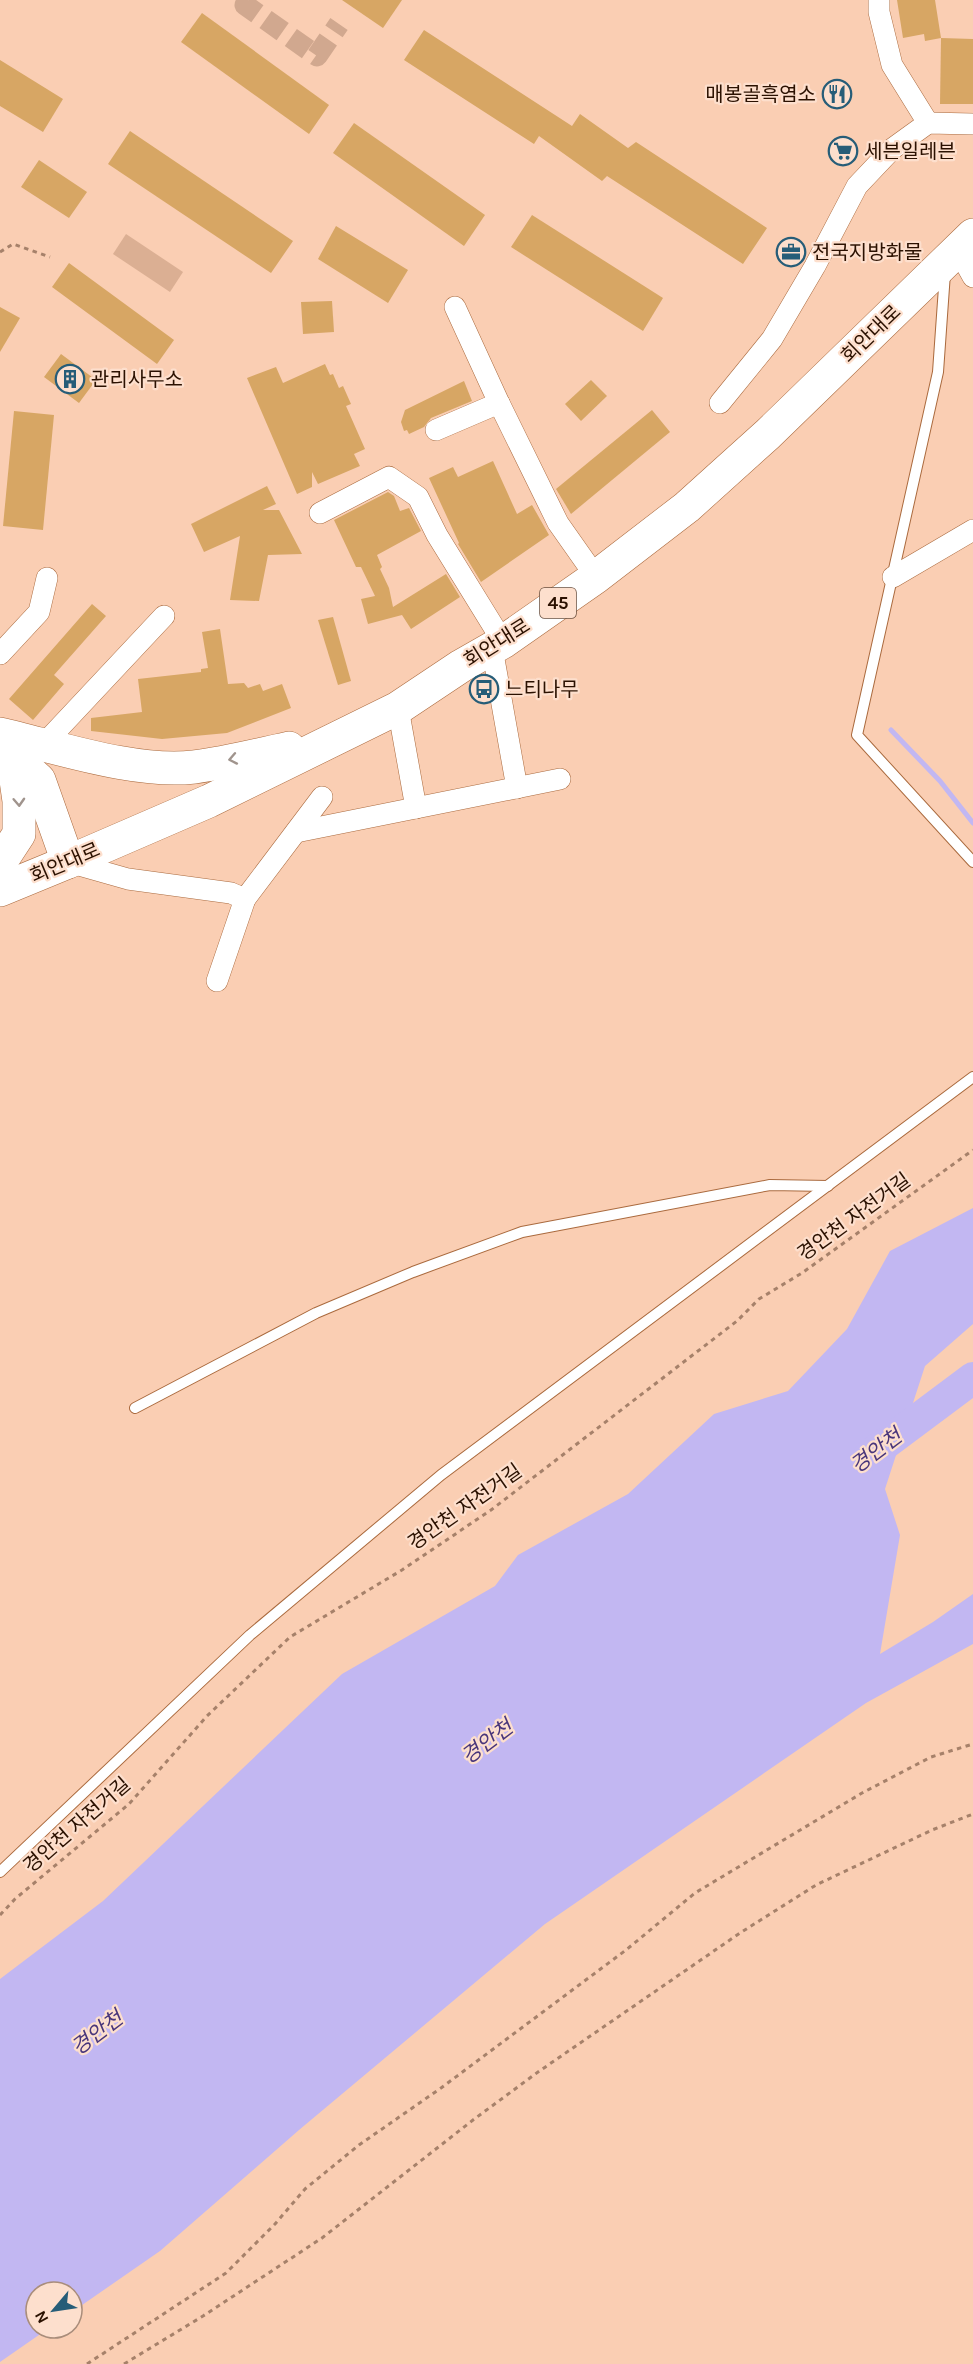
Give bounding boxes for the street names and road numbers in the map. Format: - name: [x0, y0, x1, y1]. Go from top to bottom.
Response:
- street label: 회안대로: [837, 300, 905, 368]
- road number: 45: [540, 588, 576, 618]
- street label: 회안대로: [460, 614, 534, 672]
- street label: 회안대로: [27, 838, 103, 888]
- street label: 경안천 자전거길: [793, 1168, 915, 1266]
- street label: 경안천 자전거길: [404, 1459, 526, 1555]
- street label: 경안천 자전거길: [19, 1773, 135, 1877]

